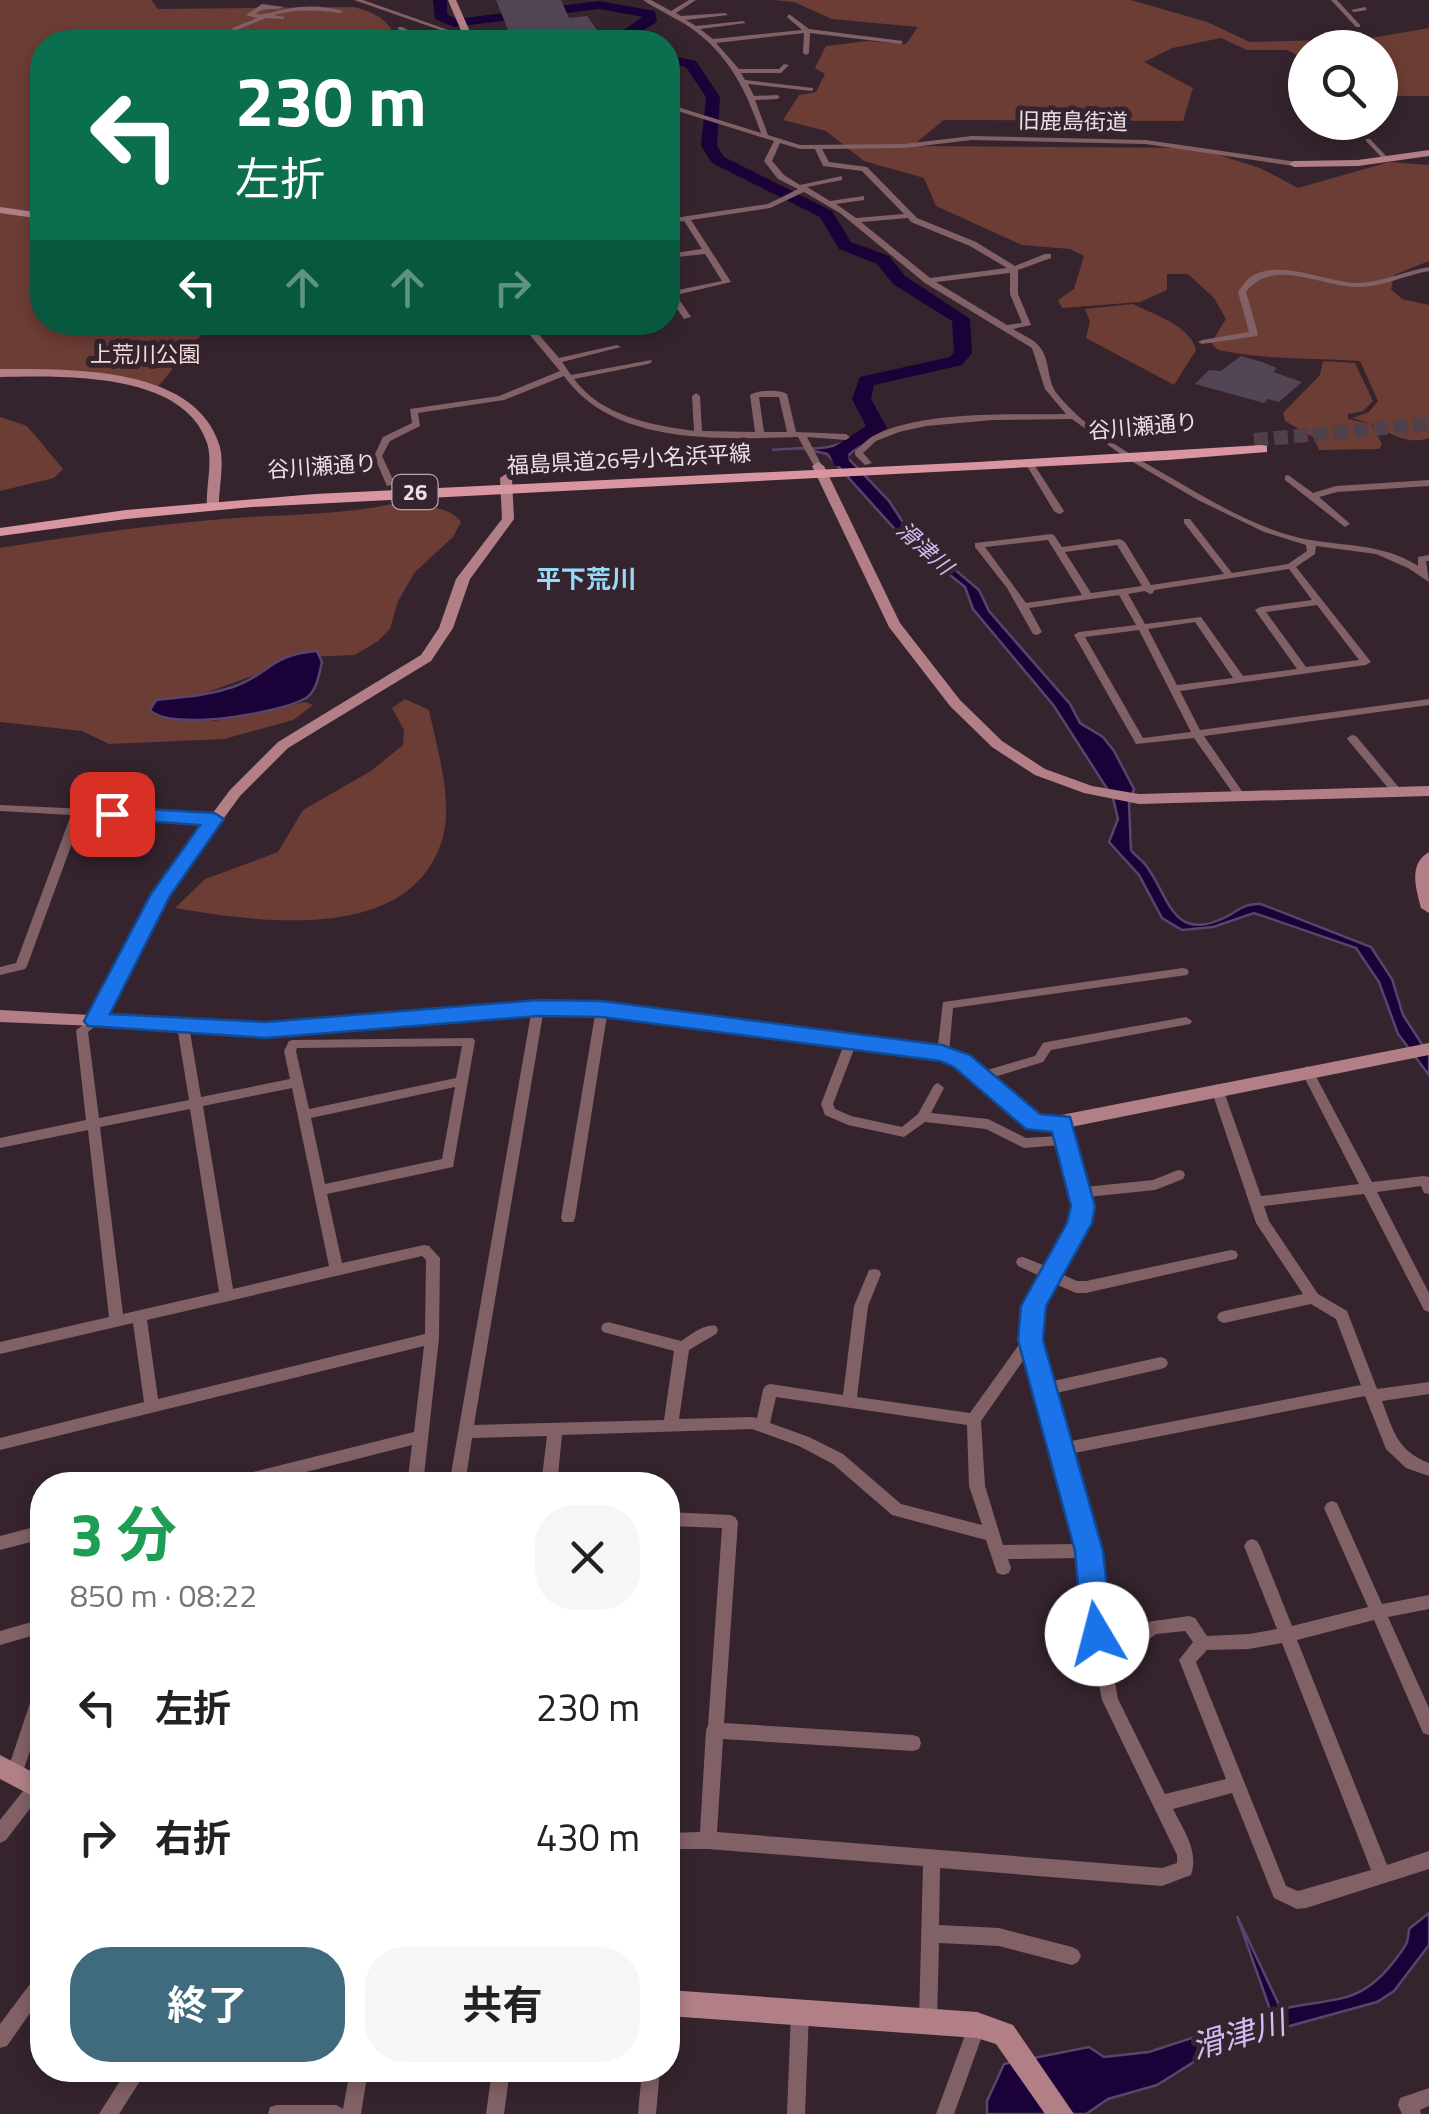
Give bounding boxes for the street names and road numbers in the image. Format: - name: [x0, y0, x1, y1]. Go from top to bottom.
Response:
- street label: 旧鹿島街道: [1018, 103, 1128, 139]
- street label: 谷川瀬通り: [1087, 404, 1199, 448]
- street label: 福島県道26号小名浜平線: [506, 436, 752, 482]
- street label: 谷川瀬通り: [266, 445, 378, 487]
- road number: 26: [392, 475, 438, 509]

